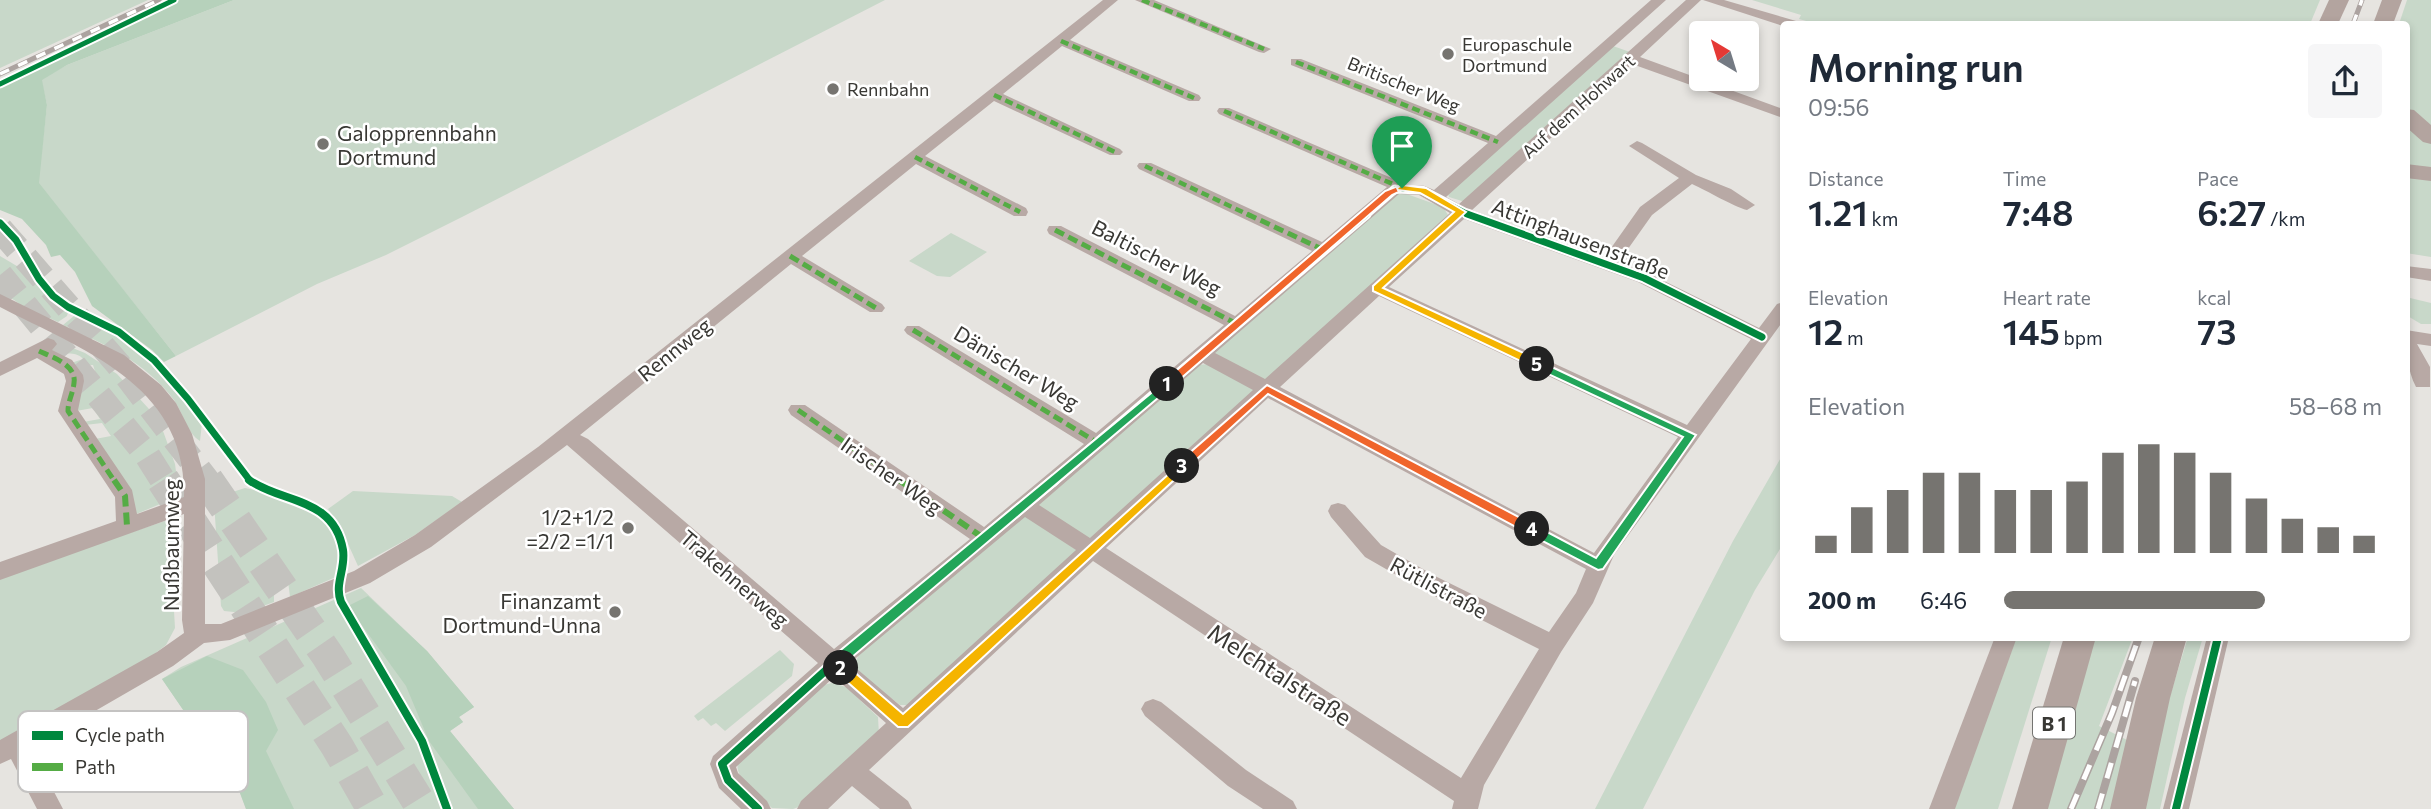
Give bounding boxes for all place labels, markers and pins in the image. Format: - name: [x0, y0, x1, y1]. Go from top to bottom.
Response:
- place label: Europaschule Dortmund: [1462, 33, 1572, 76]
- marker: Europaschule Dortmund: [1440, 46, 1456, 62]
- place label: Rennbahn: [847, 78, 929, 100]
- marker: Rennbahn: [825, 81, 841, 97]
- pin: [1372, 116, 1432, 188]
- place label: Galopprennbahn Dortmund: [337, 120, 497, 169]
- marker: Galopprennbahn Dortmund: [315, 136, 331, 152]
- pin: 5: [1520, 346, 1554, 382]
- pin: 1: [1150, 366, 1184, 402]
- pin: 3: [1164, 448, 1200, 484]
- place label: 1/2+1/2 =2/2 =1/1: [526, 504, 614, 553]
- pin: 4: [1514, 512, 1550, 546]
- marker: 1/2+1/2 =2/2 =1/1: [620, 520, 636, 536]
- place label: Finanzamt Dortmund-Unna: [443, 588, 601, 637]
- marker: Finanzamt Dortmund-Unna: [607, 604, 623, 620]
- pin: 2: [824, 650, 858, 686]

